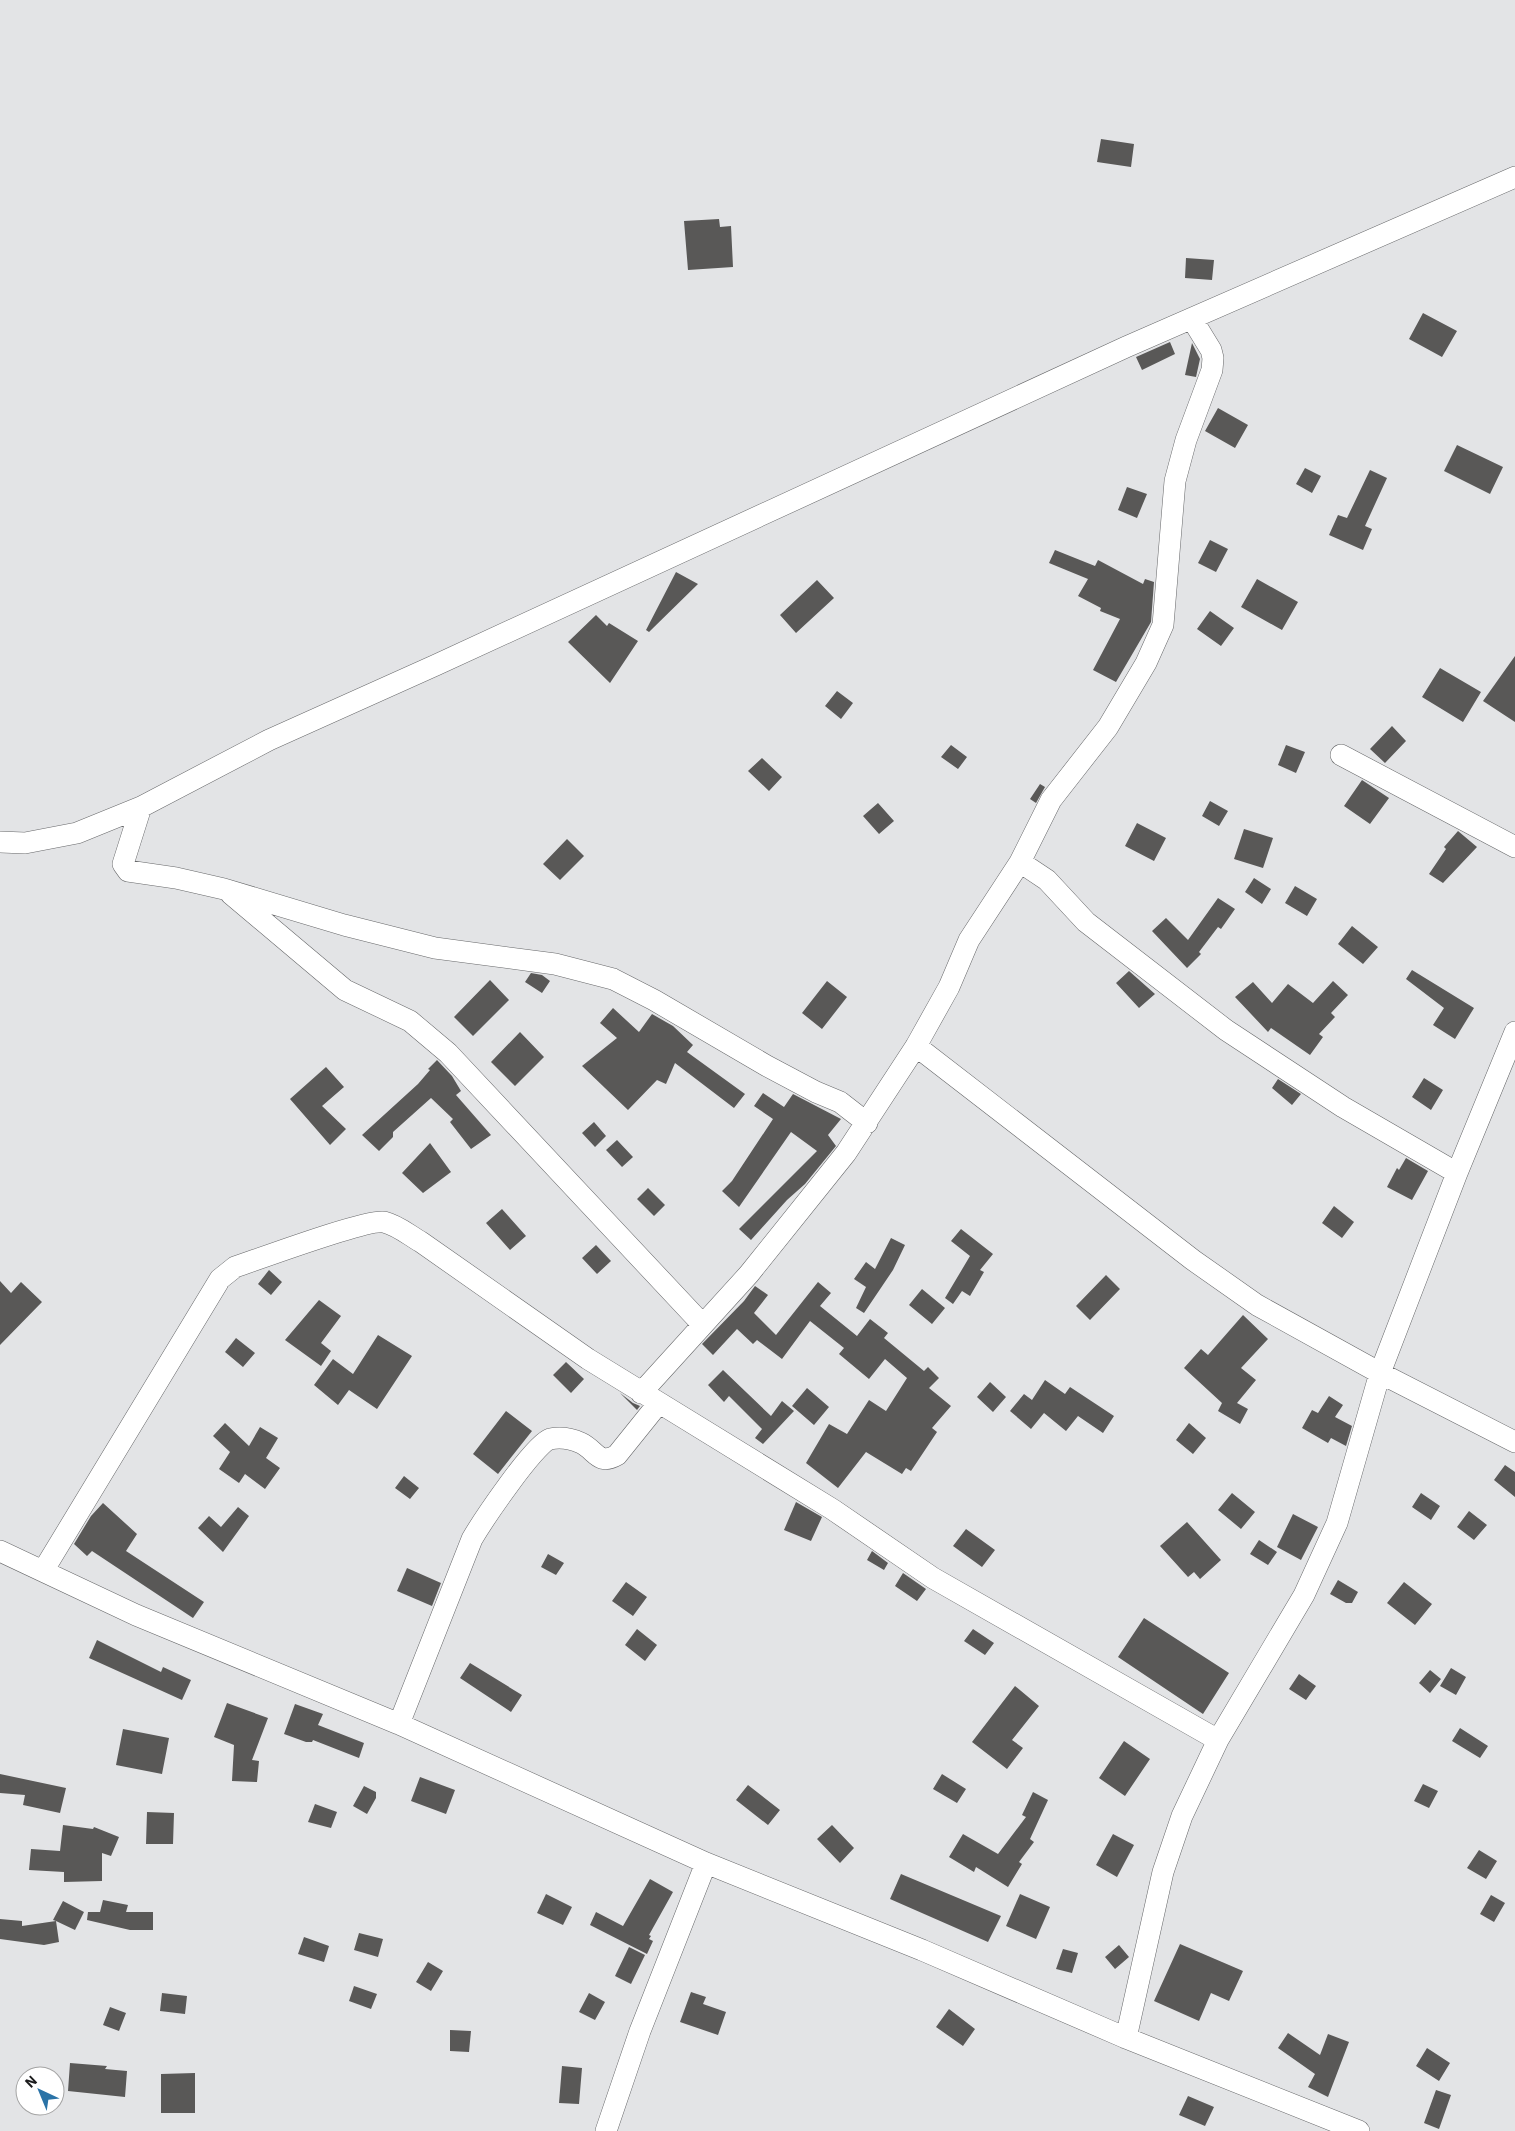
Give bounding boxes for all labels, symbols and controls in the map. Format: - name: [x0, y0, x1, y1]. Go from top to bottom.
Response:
- north arrow: [15, 2066, 65, 2116]
- text: N: [21, 2072, 41, 2092]

